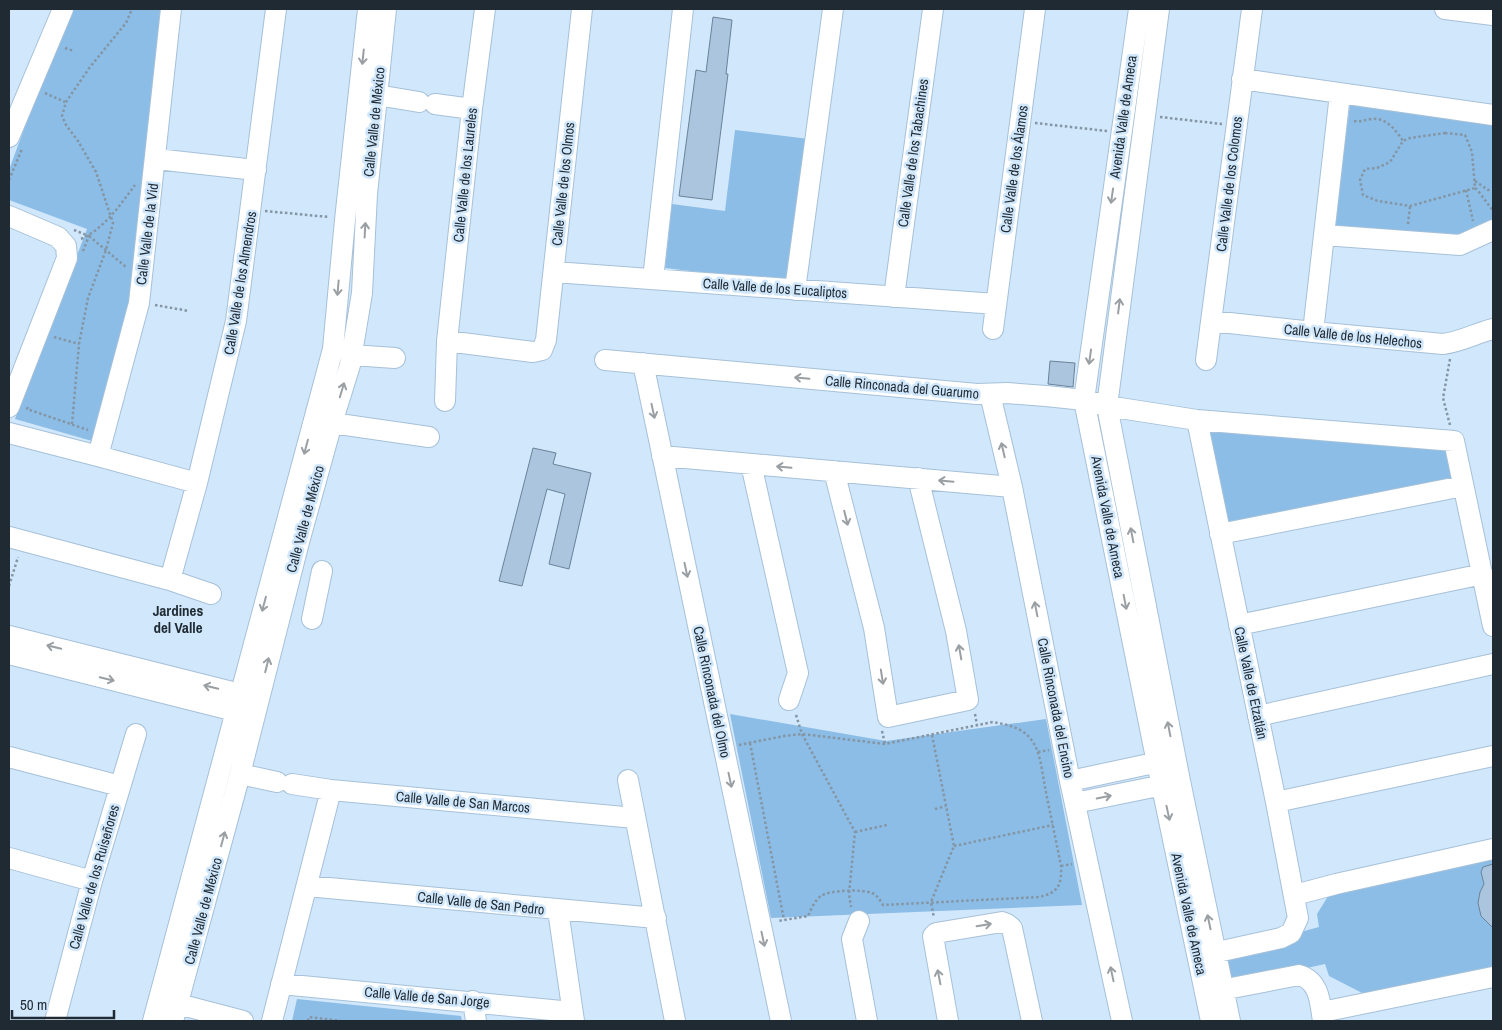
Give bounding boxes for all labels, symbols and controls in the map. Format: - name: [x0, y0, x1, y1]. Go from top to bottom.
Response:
- one-way arrow: [358, 49, 367, 65]
- street label: Avenida Valle de Ameca: [1105, 54, 1141, 181]
- street label: Calle Valle de México: [359, 66, 389, 178]
- street label: Calle Valle de los Tabachines: [894, 77, 932, 228]
- street label: Calle Valle de los Álamos: [996, 104, 1032, 234]
- street label: Calle Valle de los Laureles: [449, 107, 481, 243]
- street label: Calle Valle de los Colomos: [1212, 115, 1246, 253]
- street label: Calle Valle de los Olmos: [548, 121, 578, 247]
- street label: Calle Valle de la Vid: [132, 182, 162, 286]
- one-way arrow: [1107, 187, 1117, 203]
- street label: Calle Valle de los Almendros: [220, 210, 260, 356]
- one-way arrow: [361, 222, 370, 238]
- street label: Calle Valle de los Eucaliptos: [702, 274, 848, 302]
- one-way arrow: [334, 280, 343, 296]
- one-way arrow: [1115, 298, 1125, 314]
- street label: Calle Valle de los Helechos: [1283, 320, 1423, 352]
- one-way arrow: [1085, 348, 1095, 364]
- street label: Calle Rinconada del Guarumo: [824, 371, 980, 403]
- one-way arrow: [794, 373, 810, 383]
- one-way arrow: [338, 382, 348, 398]
- one-way arrow: [649, 402, 658, 418]
- one-way arrow: [301, 439, 310, 455]
- one-way arrow: [998, 442, 1007, 458]
- street label: Avenida Valle de Ameca: [1087, 453, 1129, 580]
- one-way arrow: [776, 462, 792, 471]
- street label: Calle Valle de México: [282, 463, 328, 575]
- one-way arrow: [938, 476, 954, 486]
- one-way arrow: [842, 510, 851, 526]
- one-way arrow: [1126, 527, 1136, 543]
- one-way arrow: [682, 561, 691, 577]
- one-way arrow: [1121, 594, 1130, 610]
- one-way arrow: [258, 596, 268, 612]
- district label: Jardines del Valle: [153, 600, 203, 638]
- one-way arrow: [1031, 601, 1041, 617]
- street label: Calle Rinconada del Olmo: [689, 625, 735, 759]
- street label: Calle Valle de Etzatlán: [1230, 625, 1272, 741]
- street label: Calle Rinconada del Encino: [1034, 636, 1078, 780]
- one-way arrow: [46, 642, 62, 651]
- one-way arrow: [954, 644, 964, 660]
- one-way arrow: [263, 657, 272, 673]
- one-way arrow: [877, 668, 887, 684]
- one-way arrow: [98, 675, 114, 684]
- one-way arrow: [204, 681, 220, 691]
- one-way arrow: [1164, 721, 1174, 737]
- one-way arrow: [726, 772, 735, 788]
- street label: Calle Valle de San Marcos: [395, 787, 531, 817]
- one-way arrow: [1096, 792, 1112, 801]
- street label: Calle Valle de los Ruiseñores: [65, 802, 123, 951]
- one-way arrow: [1163, 804, 1173, 820]
- one-way arrow: [219, 832, 228, 848]
- street label: Avenida Valle de Ameca: [1167, 850, 1211, 977]
- street label: Calle Valle de México: [180, 855, 226, 967]
- street label: Calle Valle de San Pedro: [417, 887, 545, 919]
- one-way arrow: [1204, 915, 1213, 931]
- one-way arrow: [976, 920, 992, 930]
- one-way arrow: [759, 931, 769, 947]
- one-way arrow: [1107, 966, 1116, 982]
- one-way arrow: [934, 969, 944, 985]
- street label: Calle Valle de San Jorge: [364, 983, 490, 1011]
- scale bar: [12, 988, 115, 1020]
- text: 50 m: [20, 994, 47, 1015]

